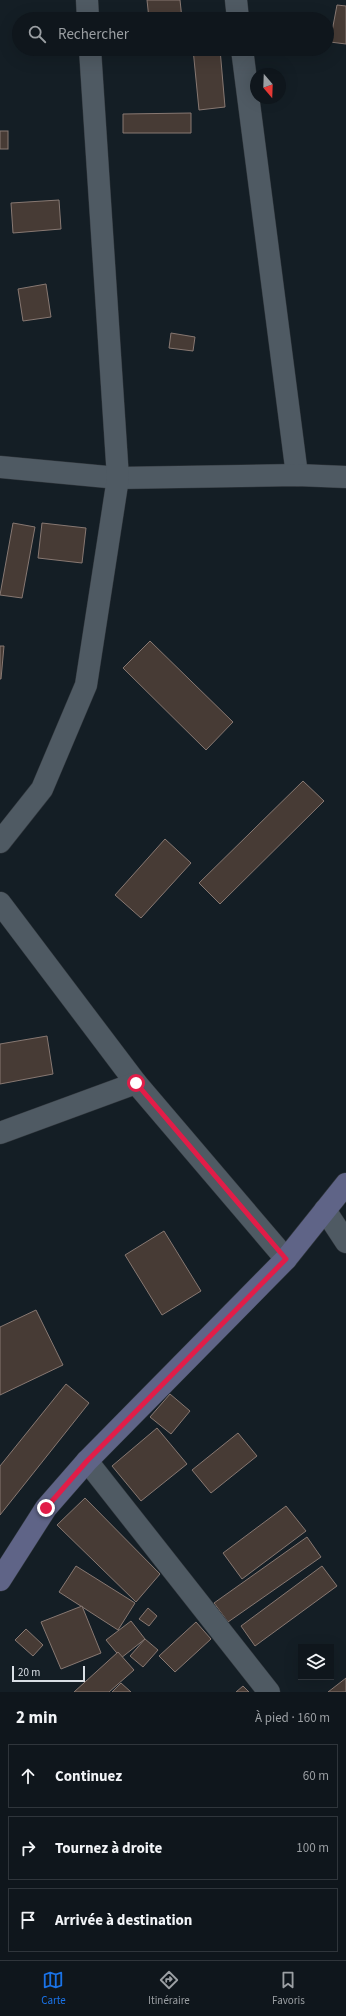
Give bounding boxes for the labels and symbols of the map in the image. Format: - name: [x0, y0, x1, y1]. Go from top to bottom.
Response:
- north arrow: [250, 68, 286, 104]
- route start: [127, 1074, 145, 1092]
- route end: [37, 1499, 55, 1517]
- scale bar: [12, 1664, 85, 1683]

